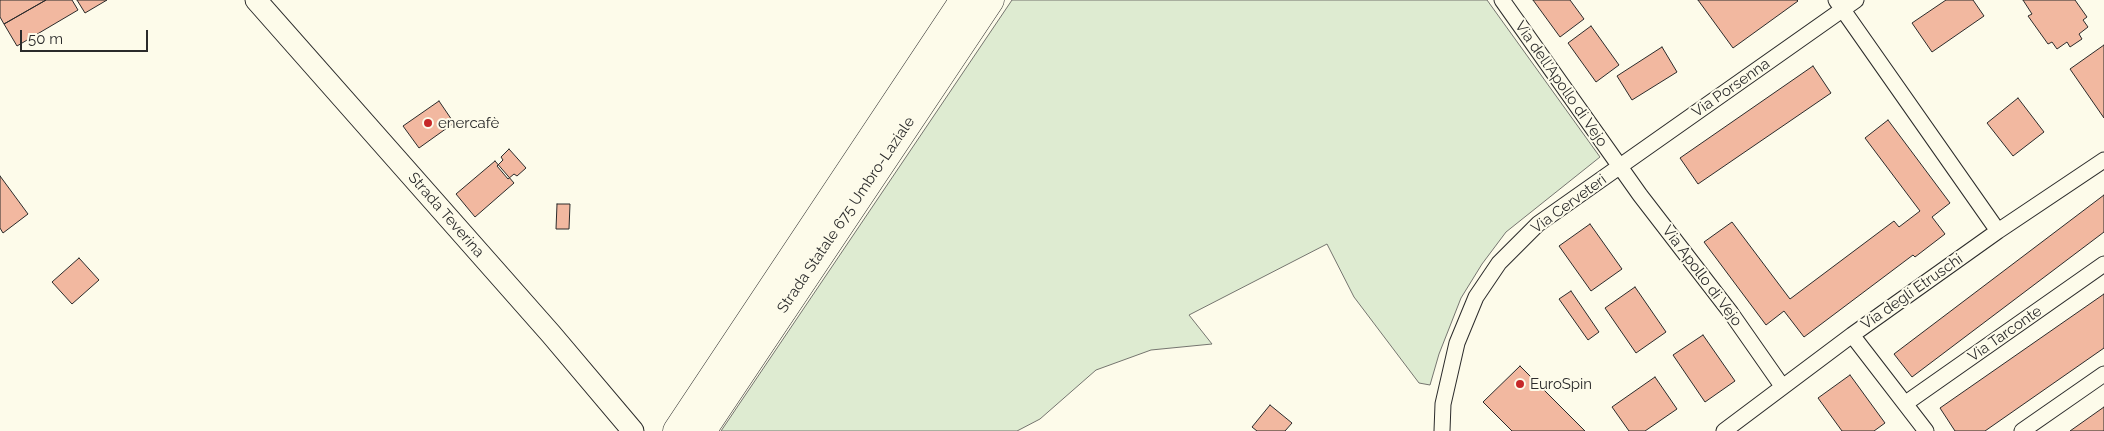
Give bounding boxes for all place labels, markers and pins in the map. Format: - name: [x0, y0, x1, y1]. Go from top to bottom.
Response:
- place label: enercafè: [438, 114, 499, 132]
- marker: enercafè: [422, 117, 434, 129]
- place label: EuroSpin: [1530, 375, 1592, 393]
- marker: EuroSpin: [1514, 378, 1526, 390]

